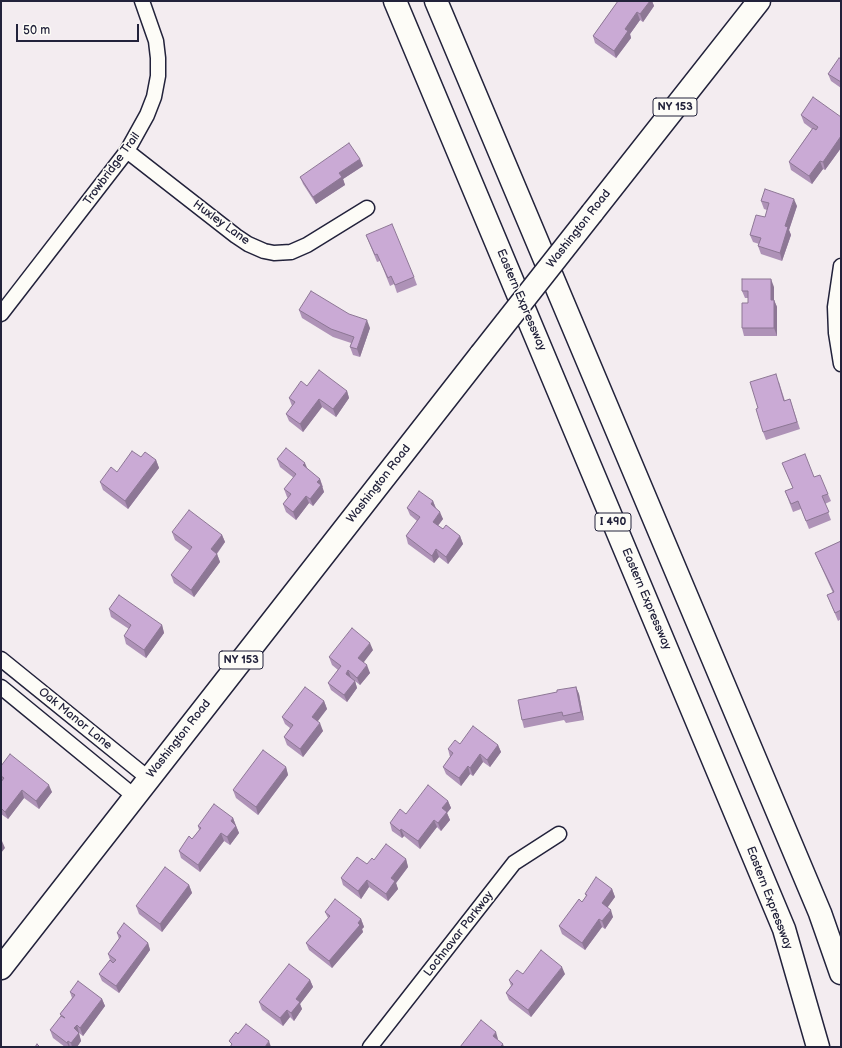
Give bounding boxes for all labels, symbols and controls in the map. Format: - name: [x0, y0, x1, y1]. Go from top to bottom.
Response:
- scale bar: [18, 16, 141, 42]
- text: 50 m: [23, 23, 50, 38]
- road number: NY 153: [653, 98, 697, 116]
- street label: Trowbridge Trail: [81, 130, 143, 208]
- street label: Washington Road: [544, 187, 614, 271]
- street label: Huxley Lane: [190, 198, 252, 248]
- street label: Eastern Expressway: [493, 247, 549, 353]
- street label: Washington Road: [344, 442, 414, 526]
- road number: I 490: [595, 513, 631, 531]
- street label: Eastern Expressway: [618, 546, 674, 652]
- road number: NY 153: [219, 651, 263, 669]
- street label: Oak Manor Lane: [35, 685, 115, 753]
- street label: Washington Road: [144, 697, 214, 781]
- street label: Eastern Expressway: [743, 844, 795, 952]
- street label: Lochnavar Parkway: [421, 889, 497, 979]

